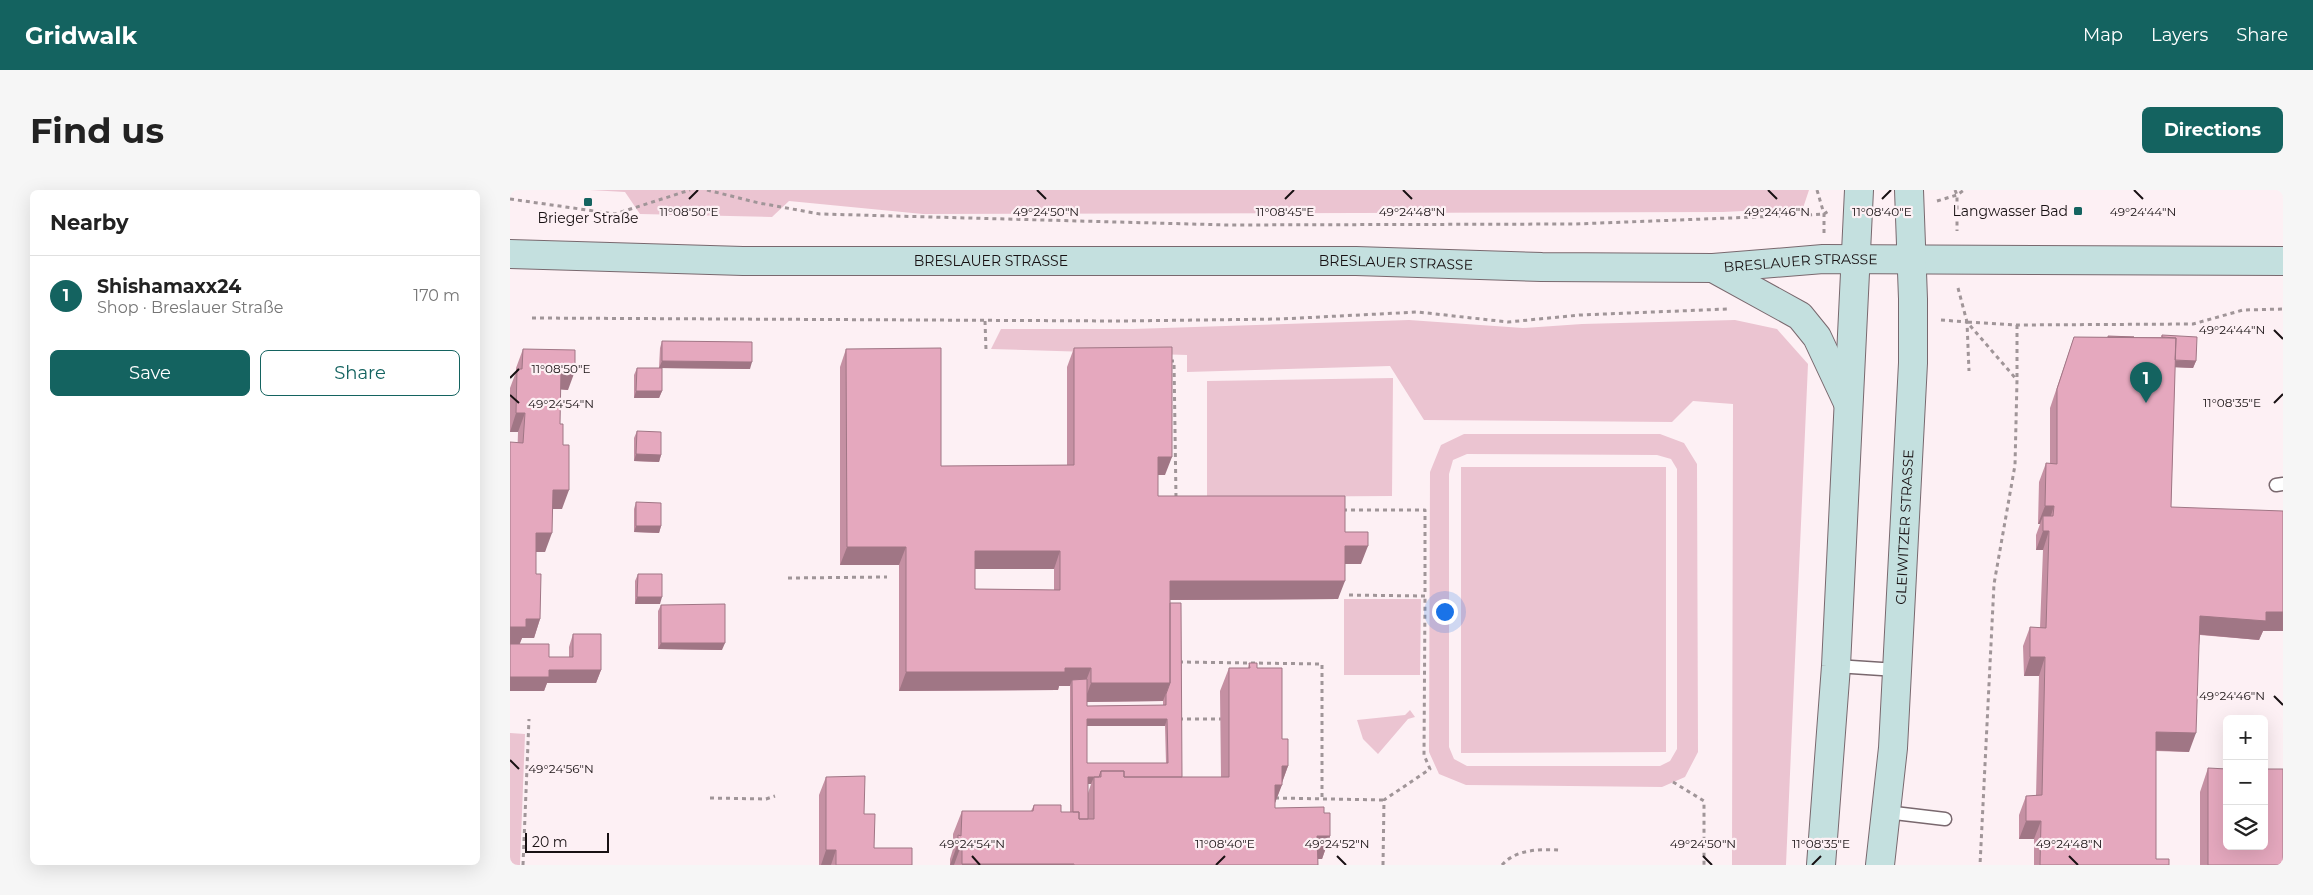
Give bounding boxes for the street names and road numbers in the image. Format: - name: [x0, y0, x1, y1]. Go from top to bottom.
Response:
- street label: BRESLAUER STRASSE: [1723, 250, 1878, 276]
- street label: BRESLAUER STRASSE: [914, 252, 1068, 270]
- street label: BRESLAUER STRASSE: [1319, 252, 1473, 274]
- street label: GLEIWITZER STRASSE: [1891, 449, 1918, 605]

